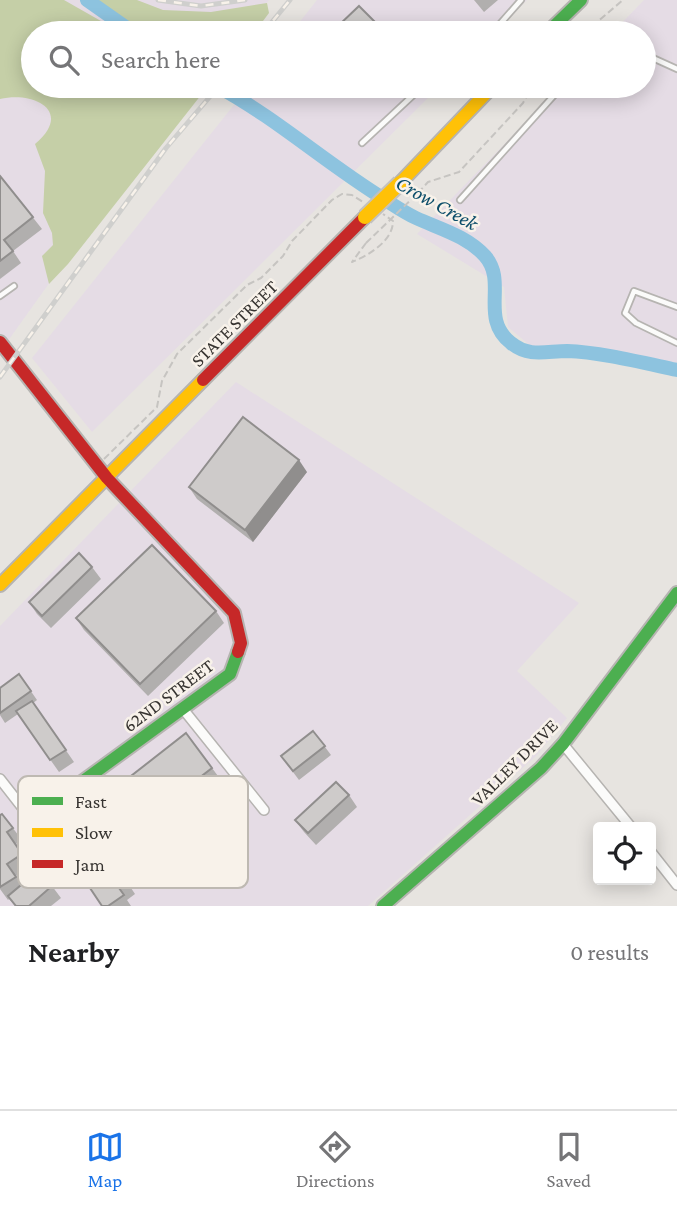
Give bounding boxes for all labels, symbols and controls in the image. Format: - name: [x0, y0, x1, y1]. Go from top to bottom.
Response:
- search box: [21, 21, 656, 98]
- icon: search: [45, 41, 83, 79]
- text: Search here: [101, 45, 220, 74]
- water label: Crow Creek: [392, 171, 483, 236]
- street label: STATE STREET: [187, 275, 282, 371]
- street label: 62ND STREET: [119, 654, 218, 736]
- street label: VALLEY DRIVE: [467, 715, 562, 810]
- legend: [18, 776, 248, 888]
- text: Fast: [75, 791, 107, 812]
- text: Slow: [75, 822, 112, 843]
- map controls: [593, 822, 656, 885]
- button: locate: [593, 822, 656, 885]
- text: Jam: [73, 854, 105, 875]
- text: Nearby: [28, 935, 119, 968]
- text: 0 results: [570, 939, 649, 965]
- tab: Map: [86, 1128, 124, 1191]
- tab: Directions: [296, 1128, 375, 1191]
- tab: Saved: [546, 1128, 591, 1191]

